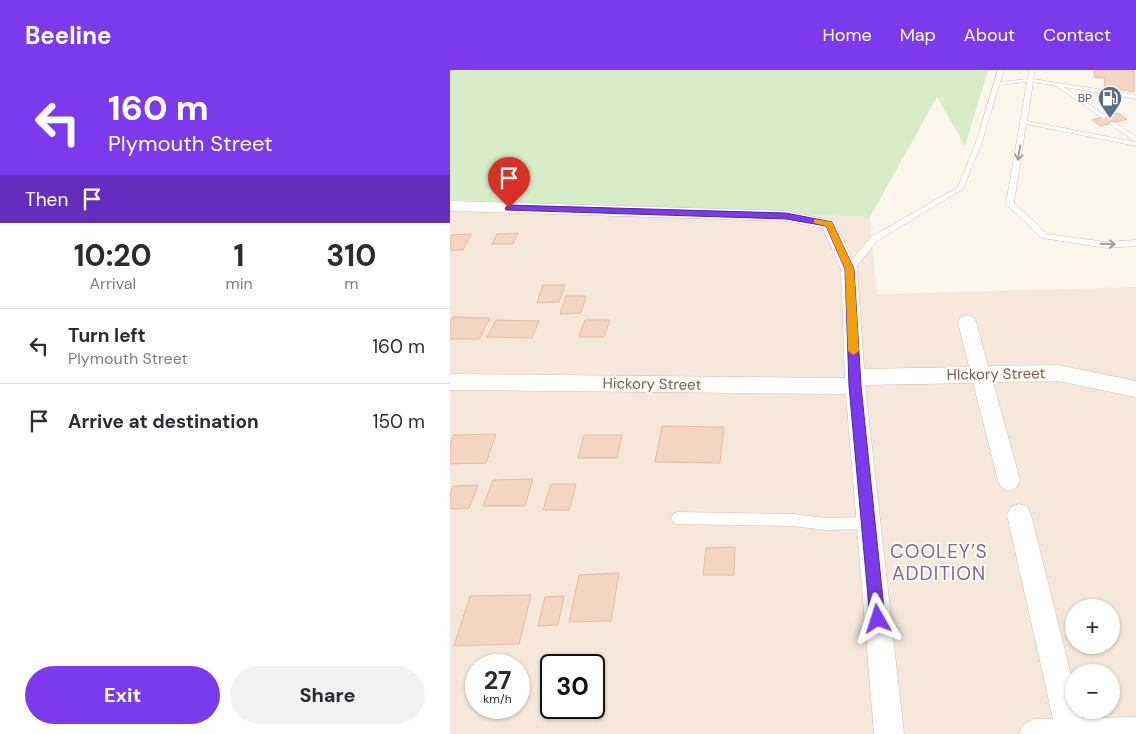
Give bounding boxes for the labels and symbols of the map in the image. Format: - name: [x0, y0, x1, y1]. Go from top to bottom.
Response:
- fuel station icon: BP: [1097, 85, 1123, 119]
- place label: BP: [1078, 90, 1092, 106]
- one-way arrow: [1013, 144, 1023, 160]
- pin: [488, 157, 530, 208]
- one-way arrow: [1100, 239, 1116, 249]
- street label: HIckory Street: [947, 363, 1046, 385]
- street label: Hickory Street: [602, 373, 702, 395]
- district label: COOLEY’S ADDITION: [890, 539, 988, 586]
- position arrow: [851, 592, 903, 644]
- speed limit sign: 30: [540, 654, 605, 719]

